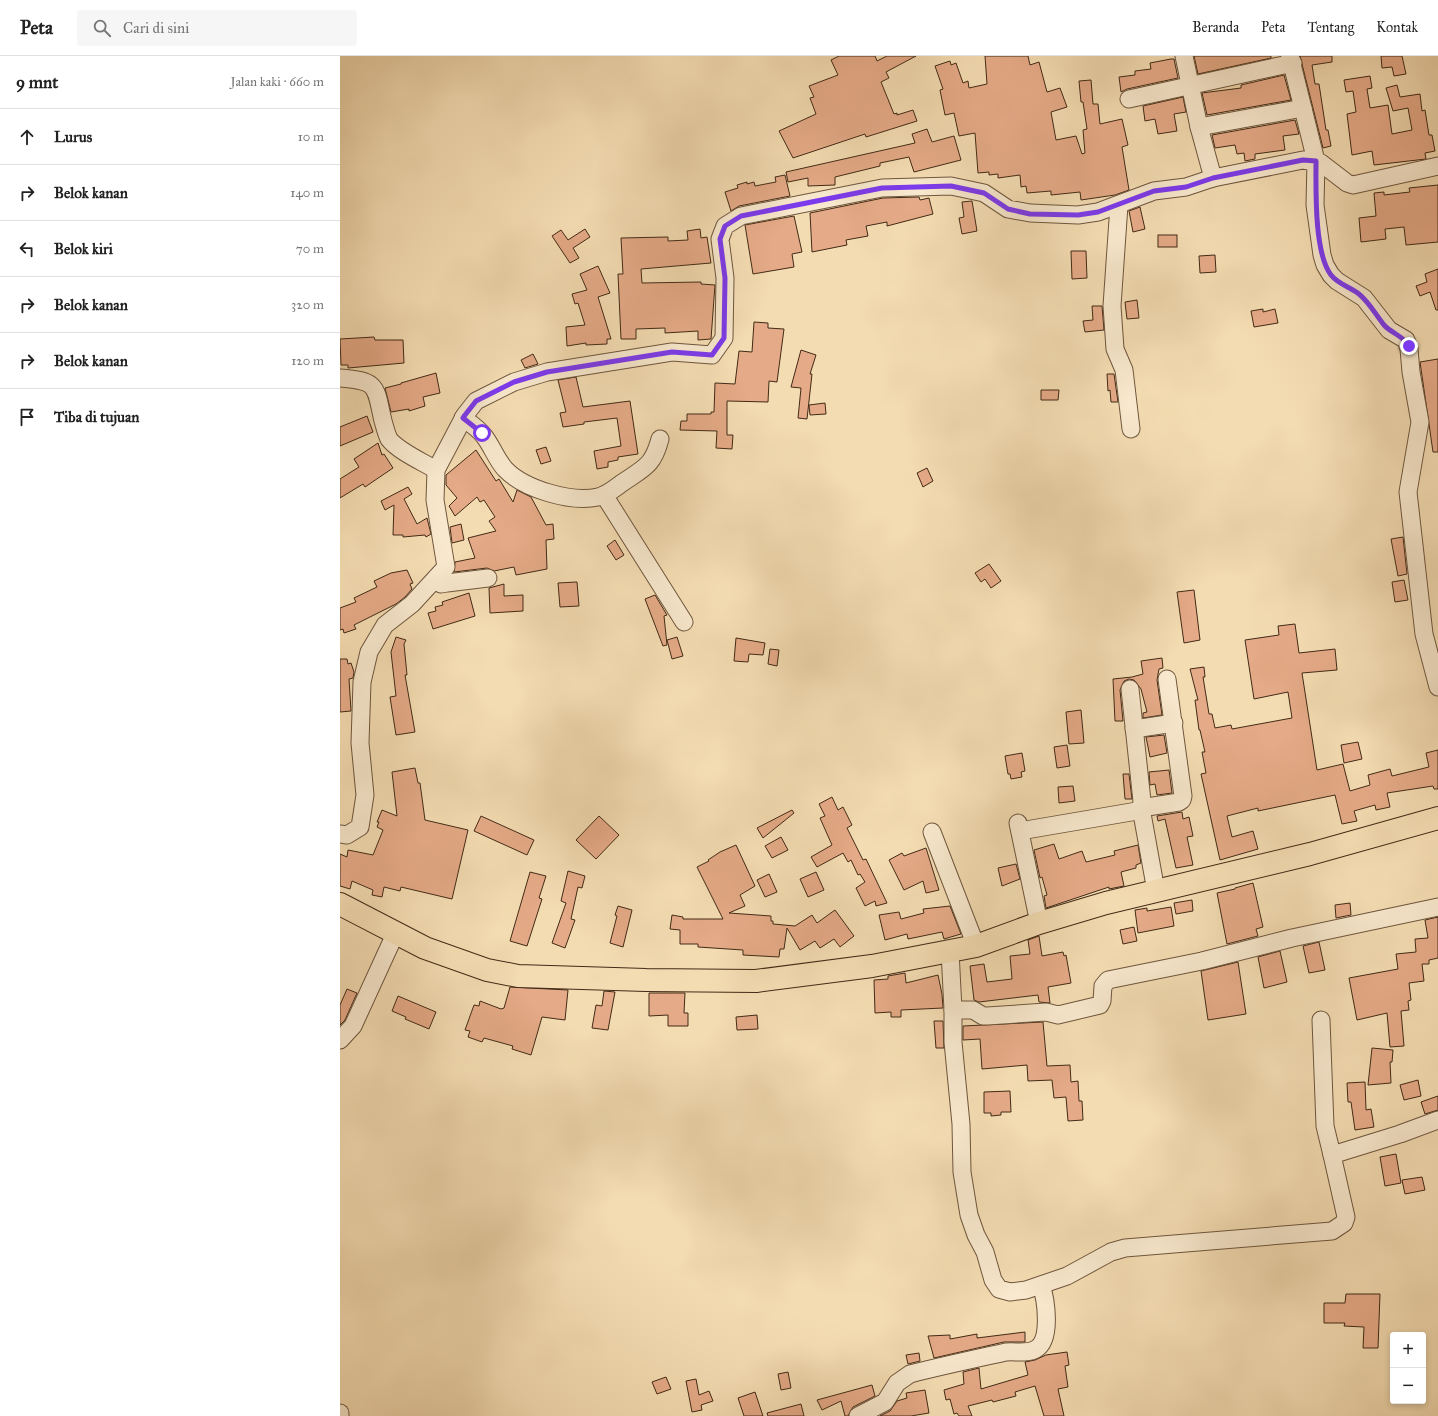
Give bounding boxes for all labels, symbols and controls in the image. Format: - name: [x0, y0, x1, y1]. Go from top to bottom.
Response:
- search box: [77, 10, 357, 46]
- text: Peta: [20, 16, 53, 39]
- icon: search: [91, 17, 113, 39]
- text: Cari di sini: [123, 19, 189, 37]
- text: Beranda: [1192, 19, 1239, 36]
- text: Peta: [1261, 19, 1285, 36]
- text: Tentang: [1307, 19, 1354, 36]
- text: Kontak: [1376, 19, 1418, 36]
- text: 9 mnt: [16, 72, 58, 93]
- text: Jalan kaki · 660 m: [231, 74, 324, 90]
- icon: ahead: [16, 126, 38, 148]
- text: Lurus: [54, 128, 92, 146]
- text: 10 m: [298, 129, 324, 145]
- icon: right: [16, 182, 38, 204]
- text: Belok kanan: [54, 184, 128, 202]
- text: 140 m: [290, 185, 324, 201]
- icon: left: [16, 238, 38, 260]
- text: Belok kiri: [54, 240, 113, 258]
- text: 70 m: [296, 241, 324, 257]
- icon: right: [16, 294, 38, 316]
- text: Belok kanan: [54, 296, 128, 314]
- text: 320 m: [291, 297, 324, 313]
- route end: [1400, 337, 1418, 355]
- icon: right: [16, 350, 38, 372]
- text: Belok kanan: [54, 352, 128, 370]
- text: 120 m: [291, 353, 324, 369]
- icon: arrive: [16, 406, 38, 428]
- text: Tiba di tujuan: [54, 408, 139, 426]
- route start: [473, 424, 491, 442]
- map controls: [1390, 1332, 1426, 1404]
- button: +: [1390, 1332, 1426, 1368]
- button: −: [1390, 1368, 1426, 1404]

